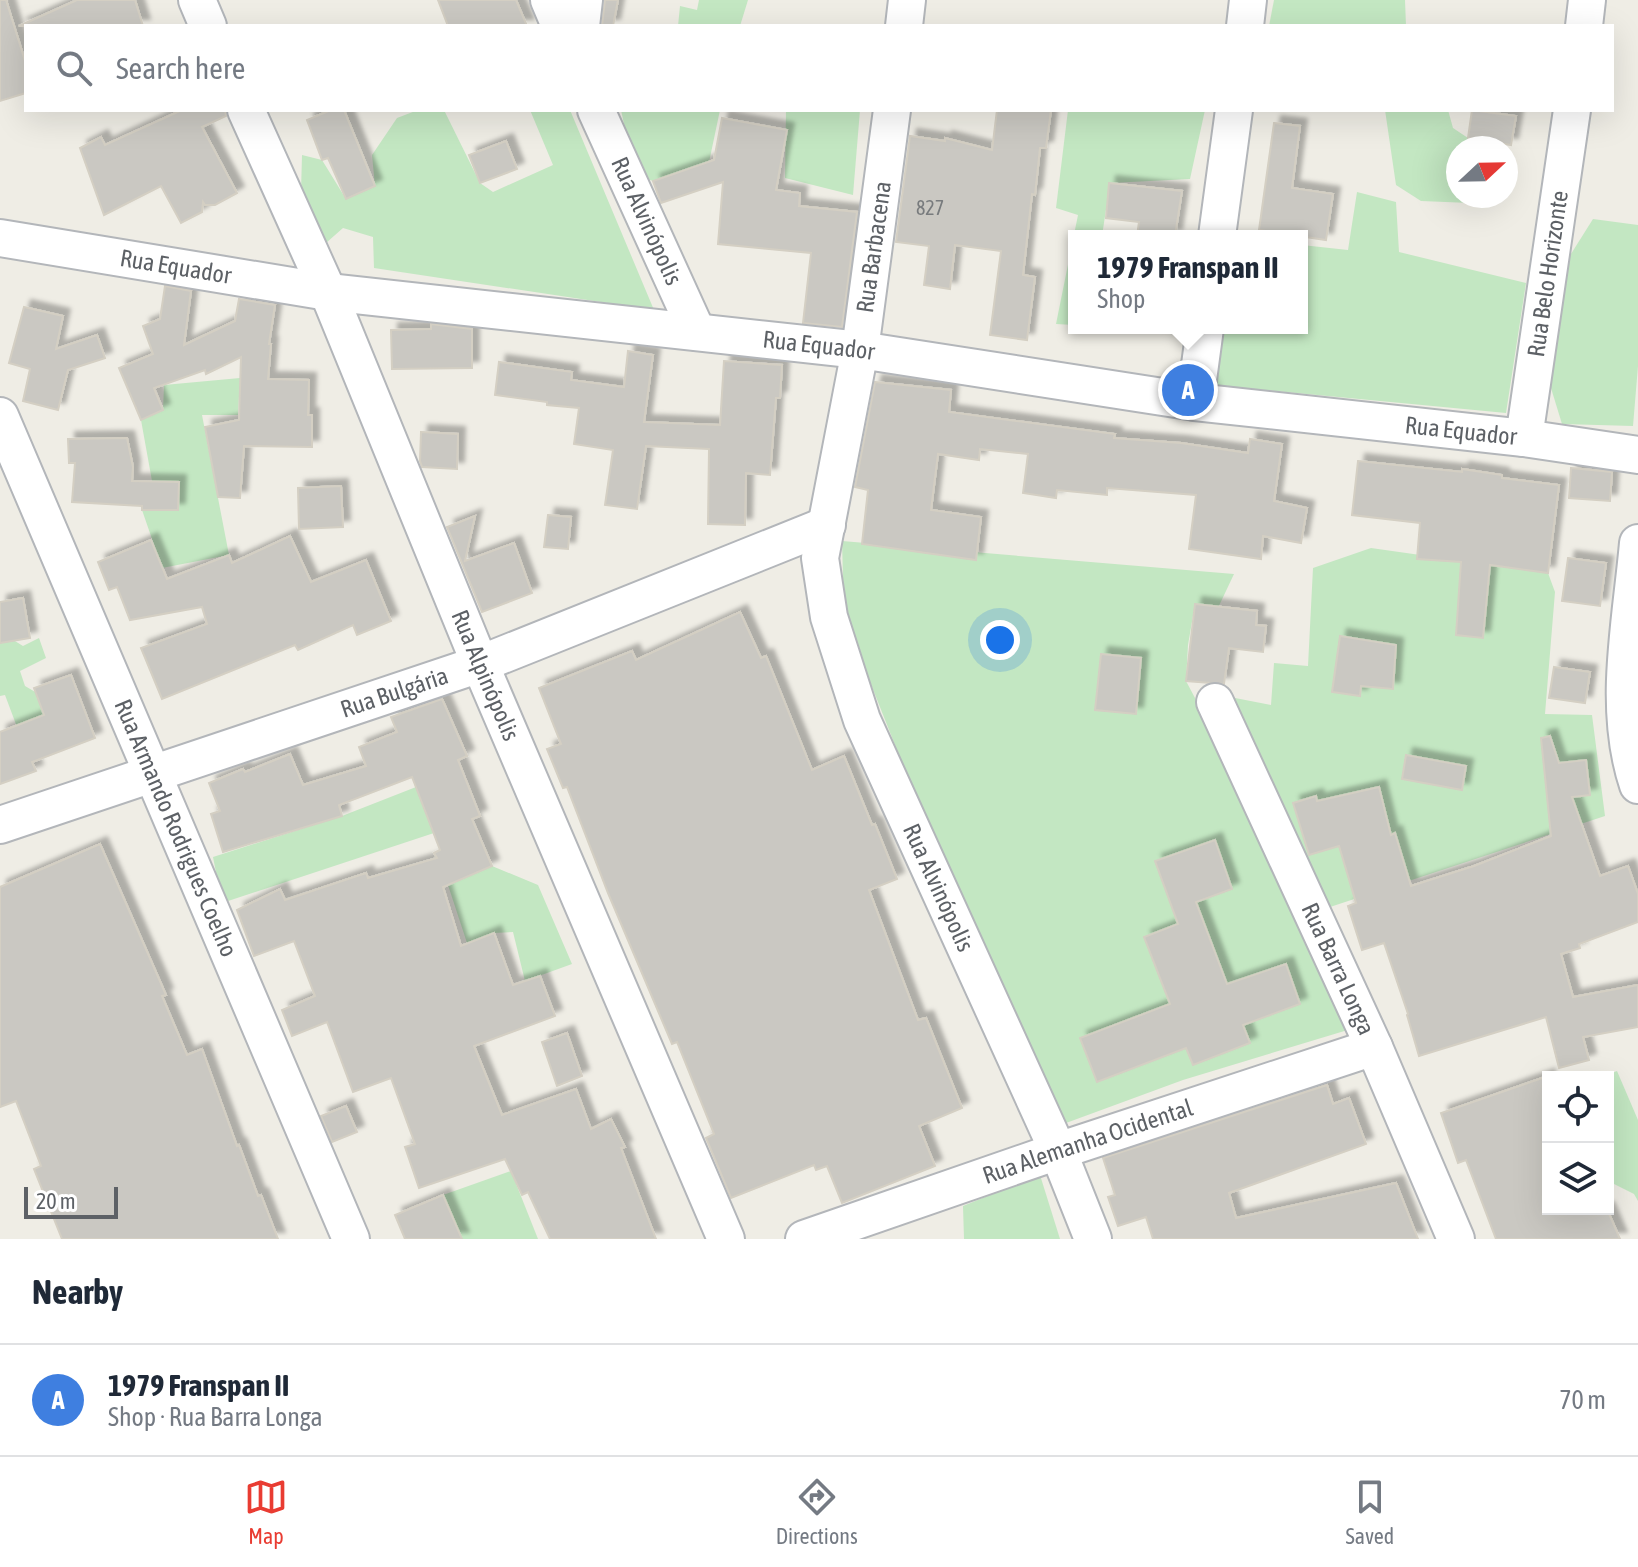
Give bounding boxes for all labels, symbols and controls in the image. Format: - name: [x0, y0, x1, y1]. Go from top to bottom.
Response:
- search box: [24, 24, 1614, 112]
- icon: search: [52, 46, 96, 90]
- text: Search here: [116, 51, 245, 85]
- north arrow: [1446, 136, 1518, 208]
- street label: Rua Alvinópolis: [606, 153, 688, 289]
- street label: Rua Barbacena: [851, 179, 896, 315]
- street label: Rua Belo Horizonte: [1522, 189, 1573, 359]
- house number: 827: [916, 196, 944, 219]
- popup: [1068, 230, 1308, 334]
- street label: Rua Equador: [118, 244, 234, 289]
- text: 1979 Franspan II: [1097, 250, 1279, 284]
- text: Shop: [1097, 284, 1145, 314]
- street label: Rua Equador: [761, 325, 877, 365]
- pin: A: [1162, 360, 1214, 420]
- street label: Rua Equador: [1404, 411, 1519, 450]
- street label: Rua Alpinópolis: [446, 606, 525, 745]
- your location: [980, 620, 1020, 660]
- street label: Rua Bulgária: [337, 662, 452, 723]
- street label: Rua Armando Rodrigues Coelho: [109, 695, 243, 961]
- street label: Rua Alvinópolis: [898, 819, 979, 956]
- street label: Rua Barra Longa: [1297, 899, 1380, 1039]
- map controls: [1542, 1071, 1614, 1215]
- button: locate: [1542, 1071, 1614, 1143]
- street label: Rua Alemanha Ocidental: [979, 1093, 1197, 1189]
- button: layers: [1542, 1143, 1614, 1215]
- scale bar: [24, 1183, 118, 1219]
- text: 20 m: [36, 1188, 76, 1214]
- text: Nearby: [32, 1272, 123, 1311]
- text: 1979 Franspan II: [108, 1368, 289, 1402]
- text: A: [52, 1385, 64, 1415]
- text: 70 m: [1559, 1385, 1606, 1415]
- text: Shop · Rua Barra Longa: [108, 1402, 323, 1432]
- tab: Map: [244, 1475, 288, 1549]
- tab: Directions: [776, 1475, 858, 1549]
- tab: Saved: [1345, 1475, 1394, 1549]

